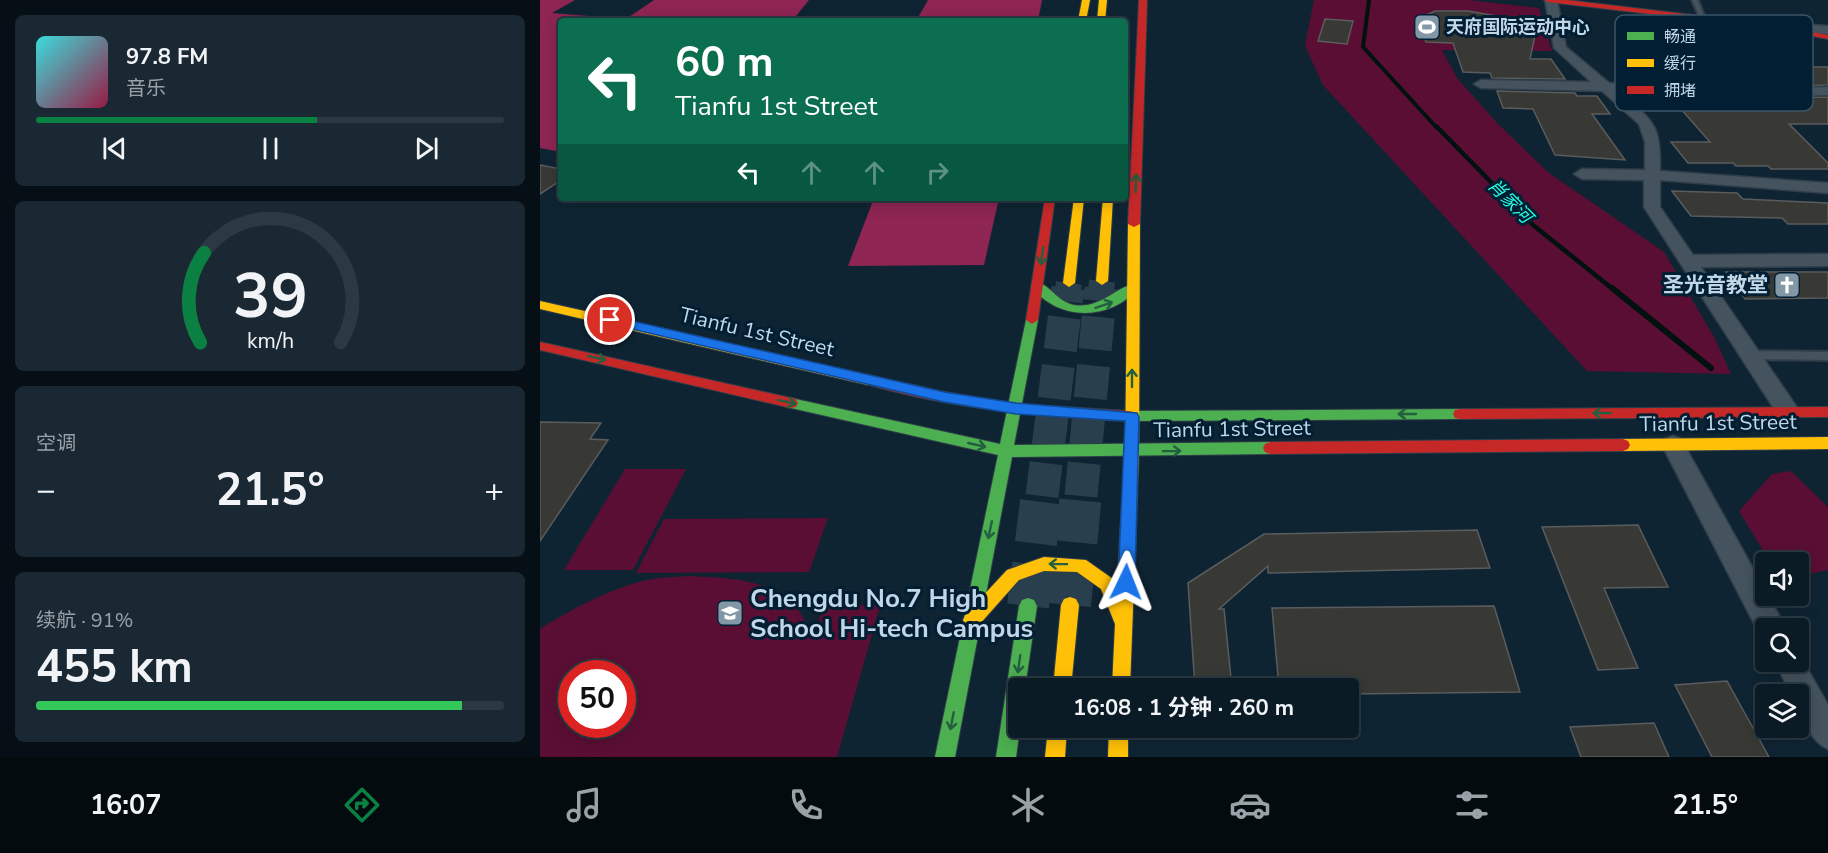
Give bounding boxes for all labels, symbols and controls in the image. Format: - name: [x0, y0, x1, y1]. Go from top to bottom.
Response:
- sports icon: 天府国际运动中心: [1412, 12, 1442, 42]
- place label: 天府国际运动中心: [1446, 15, 1590, 39]
- legend: [1615, 15, 1813, 111]
- text: 畅通: [1664, 26, 1696, 48]
- text: 60 m: [675, 34, 774, 91]
- text: 97.8 FM: [126, 42, 208, 72]
- icon: left: [576, 42, 654, 120]
- text: 缓行: [1664, 53, 1696, 75]
- text: 音乐: [126, 75, 166, 102]
- text: 拥堵: [1664, 80, 1696, 102]
- text: Tianfu 1st Street: [675, 88, 877, 125]
- icon: previous: [98, 132, 131, 165]
- icon: pause: [254, 132, 287, 165]
- icon: next: [410, 132, 443, 165]
- icon: left: [732, 156, 765, 189]
- icon: ahead: [795, 156, 828, 189]
- icon: ahead: [858, 156, 891, 189]
- icon: right: [921, 156, 954, 189]
- water label: 肖家河: [1482, 173, 1540, 231]
- one-way arrow: [1130, 174, 1142, 194]
- one-way arrow: [1036, 246, 1047, 265]
- text: 39: [233, 254, 307, 339]
- church icon: 圣光音教堂: [1772, 270, 1802, 300]
- place label: 圣光音教堂: [1663, 271, 1768, 299]
- pin: [584, 294, 635, 345]
- one-way arrow: [1094, 299, 1113, 310]
- street label: Tianfu 1st Street: [677, 301, 837, 363]
- icon: arrive: [593, 303, 626, 336]
- text: km/h: [246, 326, 294, 356]
- one-way arrow: [587, 353, 606, 365]
- one-way arrow: [1126, 369, 1138, 389]
- one-way arrow: [777, 396, 796, 408]
- one-way arrow: [1592, 407, 1612, 419]
- one-way arrow: [1397, 408, 1417, 420]
- street label: Tianfu 1st Street: [1639, 408, 1798, 438]
- street label: Tianfu 1st Street: [1153, 414, 1312, 444]
- text: 空调: [36, 430, 76, 457]
- one-way arrow: [967, 440, 987, 451]
- one-way arrow: [1161, 445, 1181, 457]
- text: 21.5°: [215, 460, 325, 521]
- text: −: [36, 468, 56, 513]
- text: +: [484, 468, 504, 513]
- one-way arrow: [984, 520, 995, 539]
- position arrow: [1094, 550, 1158, 614]
- map controls: [1755, 552, 1809, 738]
- button: sound: [1755, 552, 1809, 606]
- one-way arrow: [1048, 559, 1068, 570]
- place label: Chengdu No.7 High School Hi-tech Campus: [750, 581, 1033, 646]
- school or university icon: Chengdu No.7 High School Hi-tech Campus: [715, 598, 745, 628]
- text: 续航 · 91%: [36, 607, 133, 634]
- button: search: [1755, 618, 1809, 672]
- text: 455 km: [36, 637, 193, 698]
- one-way arrow: [1014, 654, 1025, 673]
- speed limit sign: 50: [558, 660, 636, 738]
- button: layers: [1755, 684, 1809, 738]
- text: 16:08 · 1 分钟 · 260 m: [1073, 693, 1294, 723]
- one-way arrow: [946, 711, 957, 731]
- icon: directions: [341, 784, 383, 826]
- icon: music: [563, 784, 605, 826]
- icon: phone: [785, 784, 827, 826]
- icon: climate: [1007, 784, 1049, 826]
- icon: car: [1229, 784, 1271, 826]
- icon: filters: [1451, 784, 1493, 826]
- text: 16:07: [90, 787, 161, 824]
- text: 21.5°: [1672, 787, 1738, 824]

